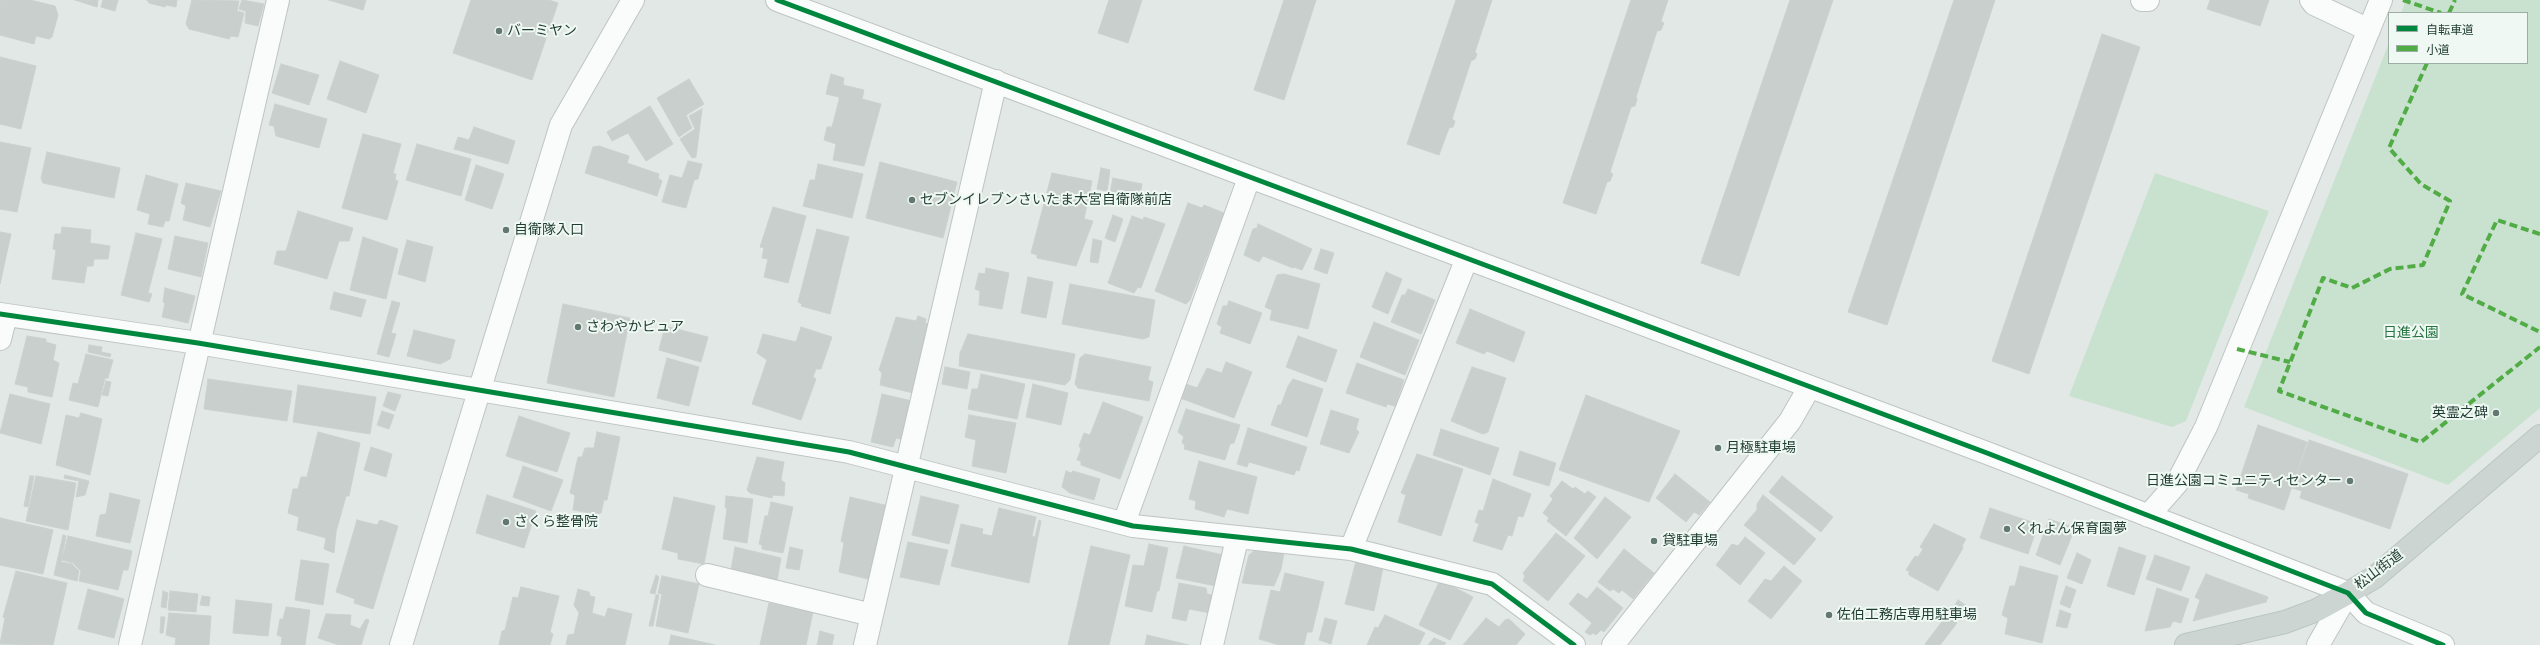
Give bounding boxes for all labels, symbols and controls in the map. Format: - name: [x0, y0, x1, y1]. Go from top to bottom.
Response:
- legend: [2388, 12, 2528, 64]
- place label: バーミヤン: [507, 23, 577, 39]
- text: 自転車道: [2426, 23, 2474, 37]
- marker: バーミヤン: [494, 26, 504, 36]
- text: 小道: [2426, 43, 2450, 57]
- place label: セブンイレブンさいたま大宮自衛隊前店: [920, 192, 1172, 208]
- marker: セブンイレブンさいたま大宮自衛隊前店: [907, 195, 917, 205]
- place label: 自衛隊入口: [514, 222, 584, 238]
- marker: 自衛隊入口: [501, 225, 511, 235]
- place label: さわやかピュア: [586, 319, 684, 335]
- marker: さわやかピュア: [573, 322, 583, 332]
- park label: 日進公園: [2383, 325, 2439, 341]
- place label: 英霊之碑: [2432, 405, 2488, 421]
- marker: 英霊之碑: [2491, 408, 2501, 418]
- place label: 月極駐車場: [1726, 440, 1796, 456]
- marker: 月極駐車場: [1713, 443, 1723, 453]
- place label: 日進公園コミュニティセンター: [2146, 473, 2342, 489]
- marker: 日進公園コミュニティセンター: [2345, 476, 2355, 486]
- place label: さくら整骨院: [514, 514, 598, 530]
- marker: さくら整骨院: [501, 517, 511, 527]
- place label: くれよん保育園夢: [2015, 521, 2127, 537]
- marker: くれよん保育園夢: [2002, 524, 2012, 534]
- place label: 貸駐車場: [1662, 533, 1718, 549]
- marker: 貸駐車場: [1649, 536, 1659, 546]
- street label: 松山街道: [2352, 546, 2406, 594]
- place label: 佐伯工務店専用駐車場: [1837, 607, 1977, 623]
- marker: 佐伯工務店専用駐車場: [1824, 610, 1834, 620]

